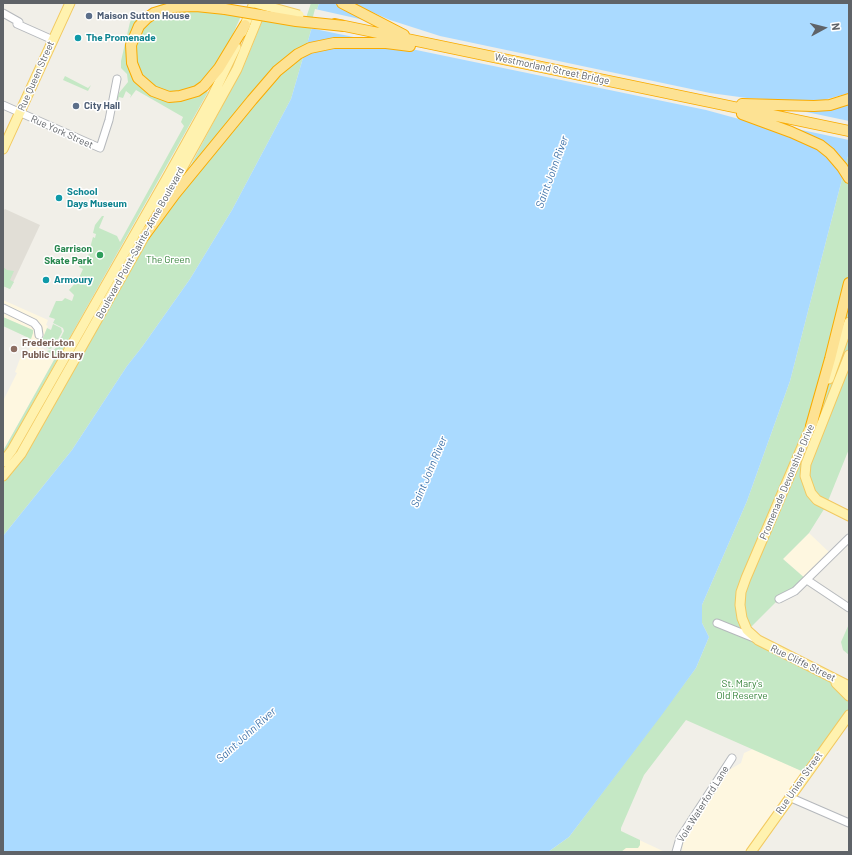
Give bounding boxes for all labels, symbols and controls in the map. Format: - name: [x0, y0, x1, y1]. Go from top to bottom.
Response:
- north arrow: [804, 8, 844, 48]
- place label: Maison Sutton House: [97, 10, 190, 22]
- marker: Maison Sutton House: [84, 11, 94, 21]
- text: N: [830, 22, 843, 31]
- place label: The Promenade: [86, 32, 156, 44]
- marker: The Promenade: [73, 33, 83, 43]
- street label: Rue Queen Street: [15, 39, 57, 113]
- street label: Westmorland Street Bridge: [493, 51, 611, 87]
- place label: City Hall: [84, 100, 120, 112]
- marker: City Hall: [71, 101, 81, 111]
- street label: Rue York Street: [29, 113, 95, 151]
- water label: Saint John River: [533, 134, 571, 210]
- street label: Boulevard Point-Sainte-Anne Boulevard: [93, 165, 187, 321]
- place label: School Days Museum: [67, 186, 127, 210]
- marker: School Days Museum: [54, 193, 64, 203]
- place label: Garrison Skate Park: [44, 243, 92, 266]
- marker: Garrison Skate Park: [95, 250, 105, 260]
- park label: The Green: [146, 254, 190, 266]
- place label: Armoury: [54, 274, 93, 286]
- marker: Armoury: [41, 275, 51, 285]
- place label: Fredericton Public Library: [22, 337, 83, 360]
- marker: Fredericton Public Library: [9, 344, 19, 354]
- street label: Promenade Devonshire Drive: [757, 422, 817, 542]
- water label: Saint John River: [408, 434, 450, 510]
- street label: Rue Cliffe Street: [768, 642, 838, 684]
- park label: St. Mary's Old Reserve: [716, 678, 768, 702]
- water label: Saint John River: [213, 705, 279, 765]
- street label: Rue Union Street: [773, 750, 825, 816]
- street label: Voie Waterford Lane: [675, 764, 731, 844]

